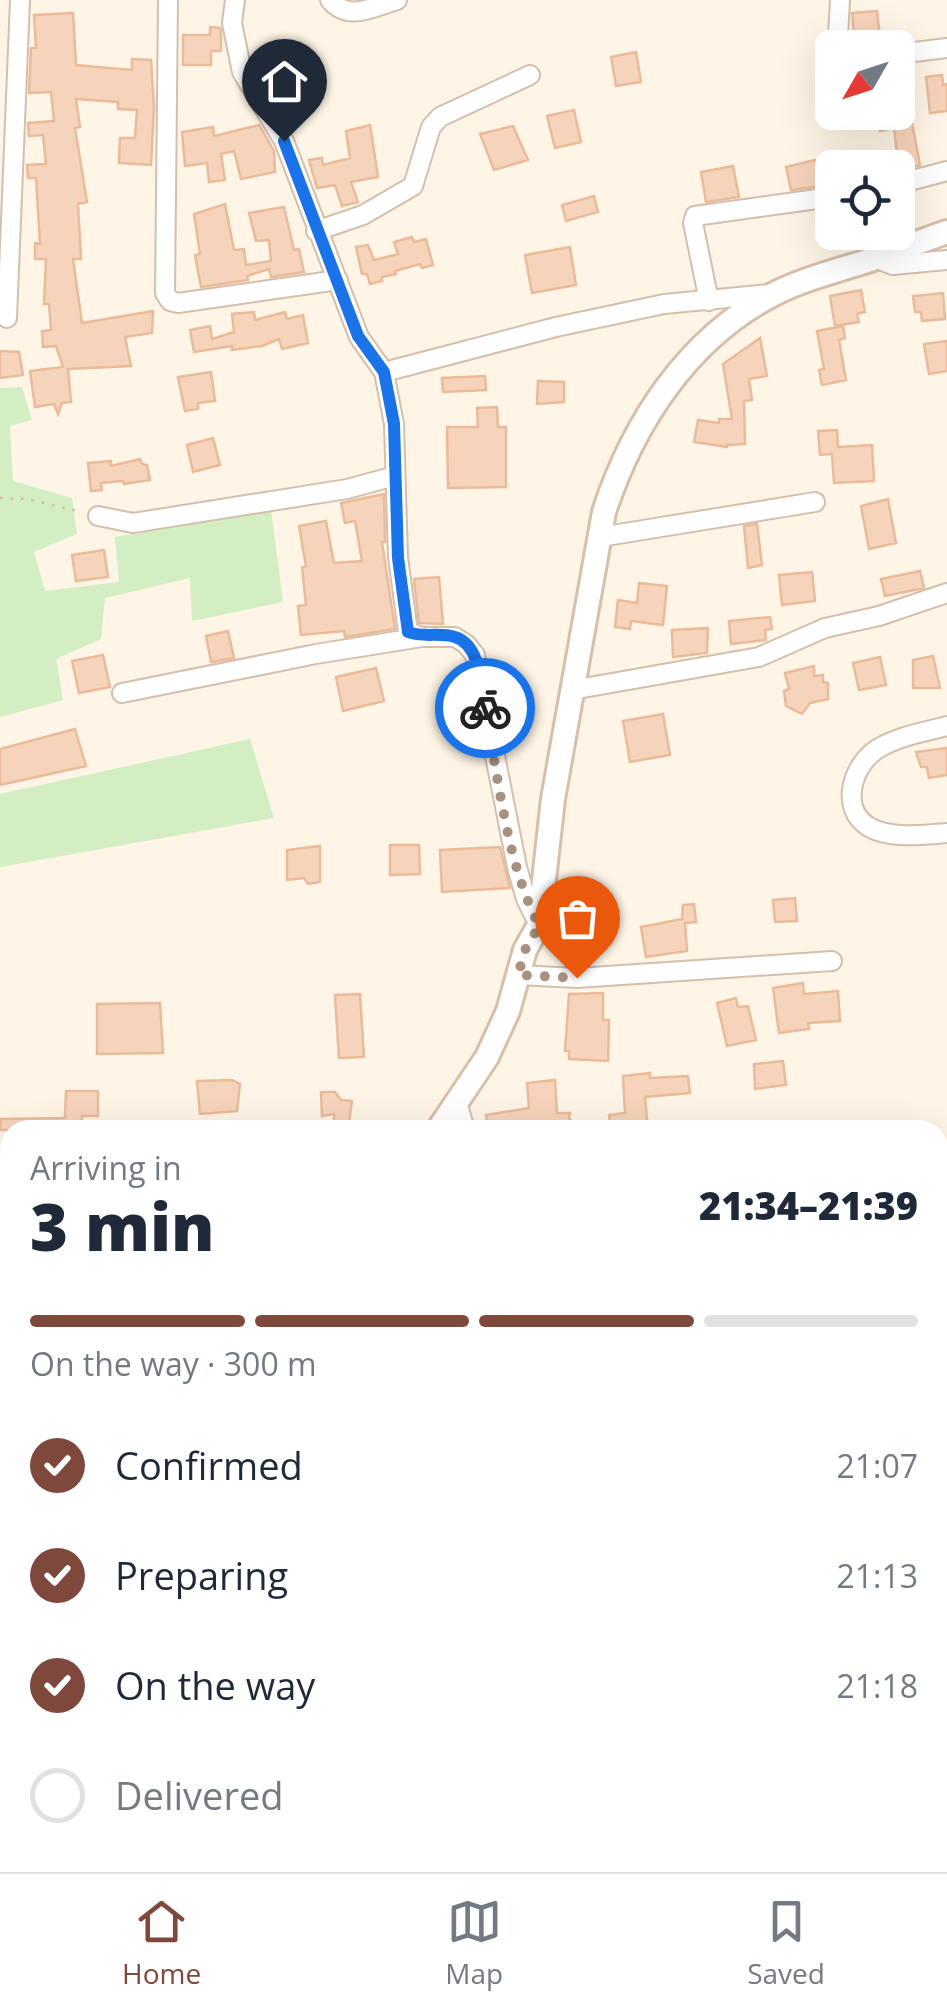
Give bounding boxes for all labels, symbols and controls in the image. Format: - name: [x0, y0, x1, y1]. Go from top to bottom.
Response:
- north arrow: [815, 30, 915, 130]
- map controls: [815, 30, 915, 250]
- pin: [242, 39, 327, 142]
- icon: home: [257, 54, 312, 109]
- button: locate: [815, 150, 915, 250]
- courier: [435, 658, 535, 758]
- icon: bike: [458, 681, 513, 736]
- pin: [535, 876, 620, 979]
- icon: bag: [550, 891, 605, 946]
- text: Arriving in: [30, 1146, 182, 1189]
- text: 21:34–21:39: [699, 1179, 918, 1231]
- text: 3 min: [30, 1182, 215, 1270]
- text: On the way · 300 m: [30, 1342, 317, 1385]
- icon: check: [30, 1438, 85, 1493]
- text: Confirmed: [115, 1439, 303, 1491]
- text: 21:07: [836, 1444, 918, 1487]
- icon: check: [30, 1548, 85, 1603]
- text: Preparing: [115, 1549, 288, 1601]
- text: 21:13: [836, 1554, 918, 1597]
- icon: check: [30, 1658, 85, 1713]
- text: On the way: [115, 1659, 315, 1711]
- text: 21:18: [836, 1664, 918, 1707]
- text: Delivered: [115, 1769, 284, 1821]
- tab: Home: [122, 1894, 201, 1992]
- tab: Map: [445, 1894, 503, 1992]
- tab: Saved: [747, 1894, 825, 1992]

